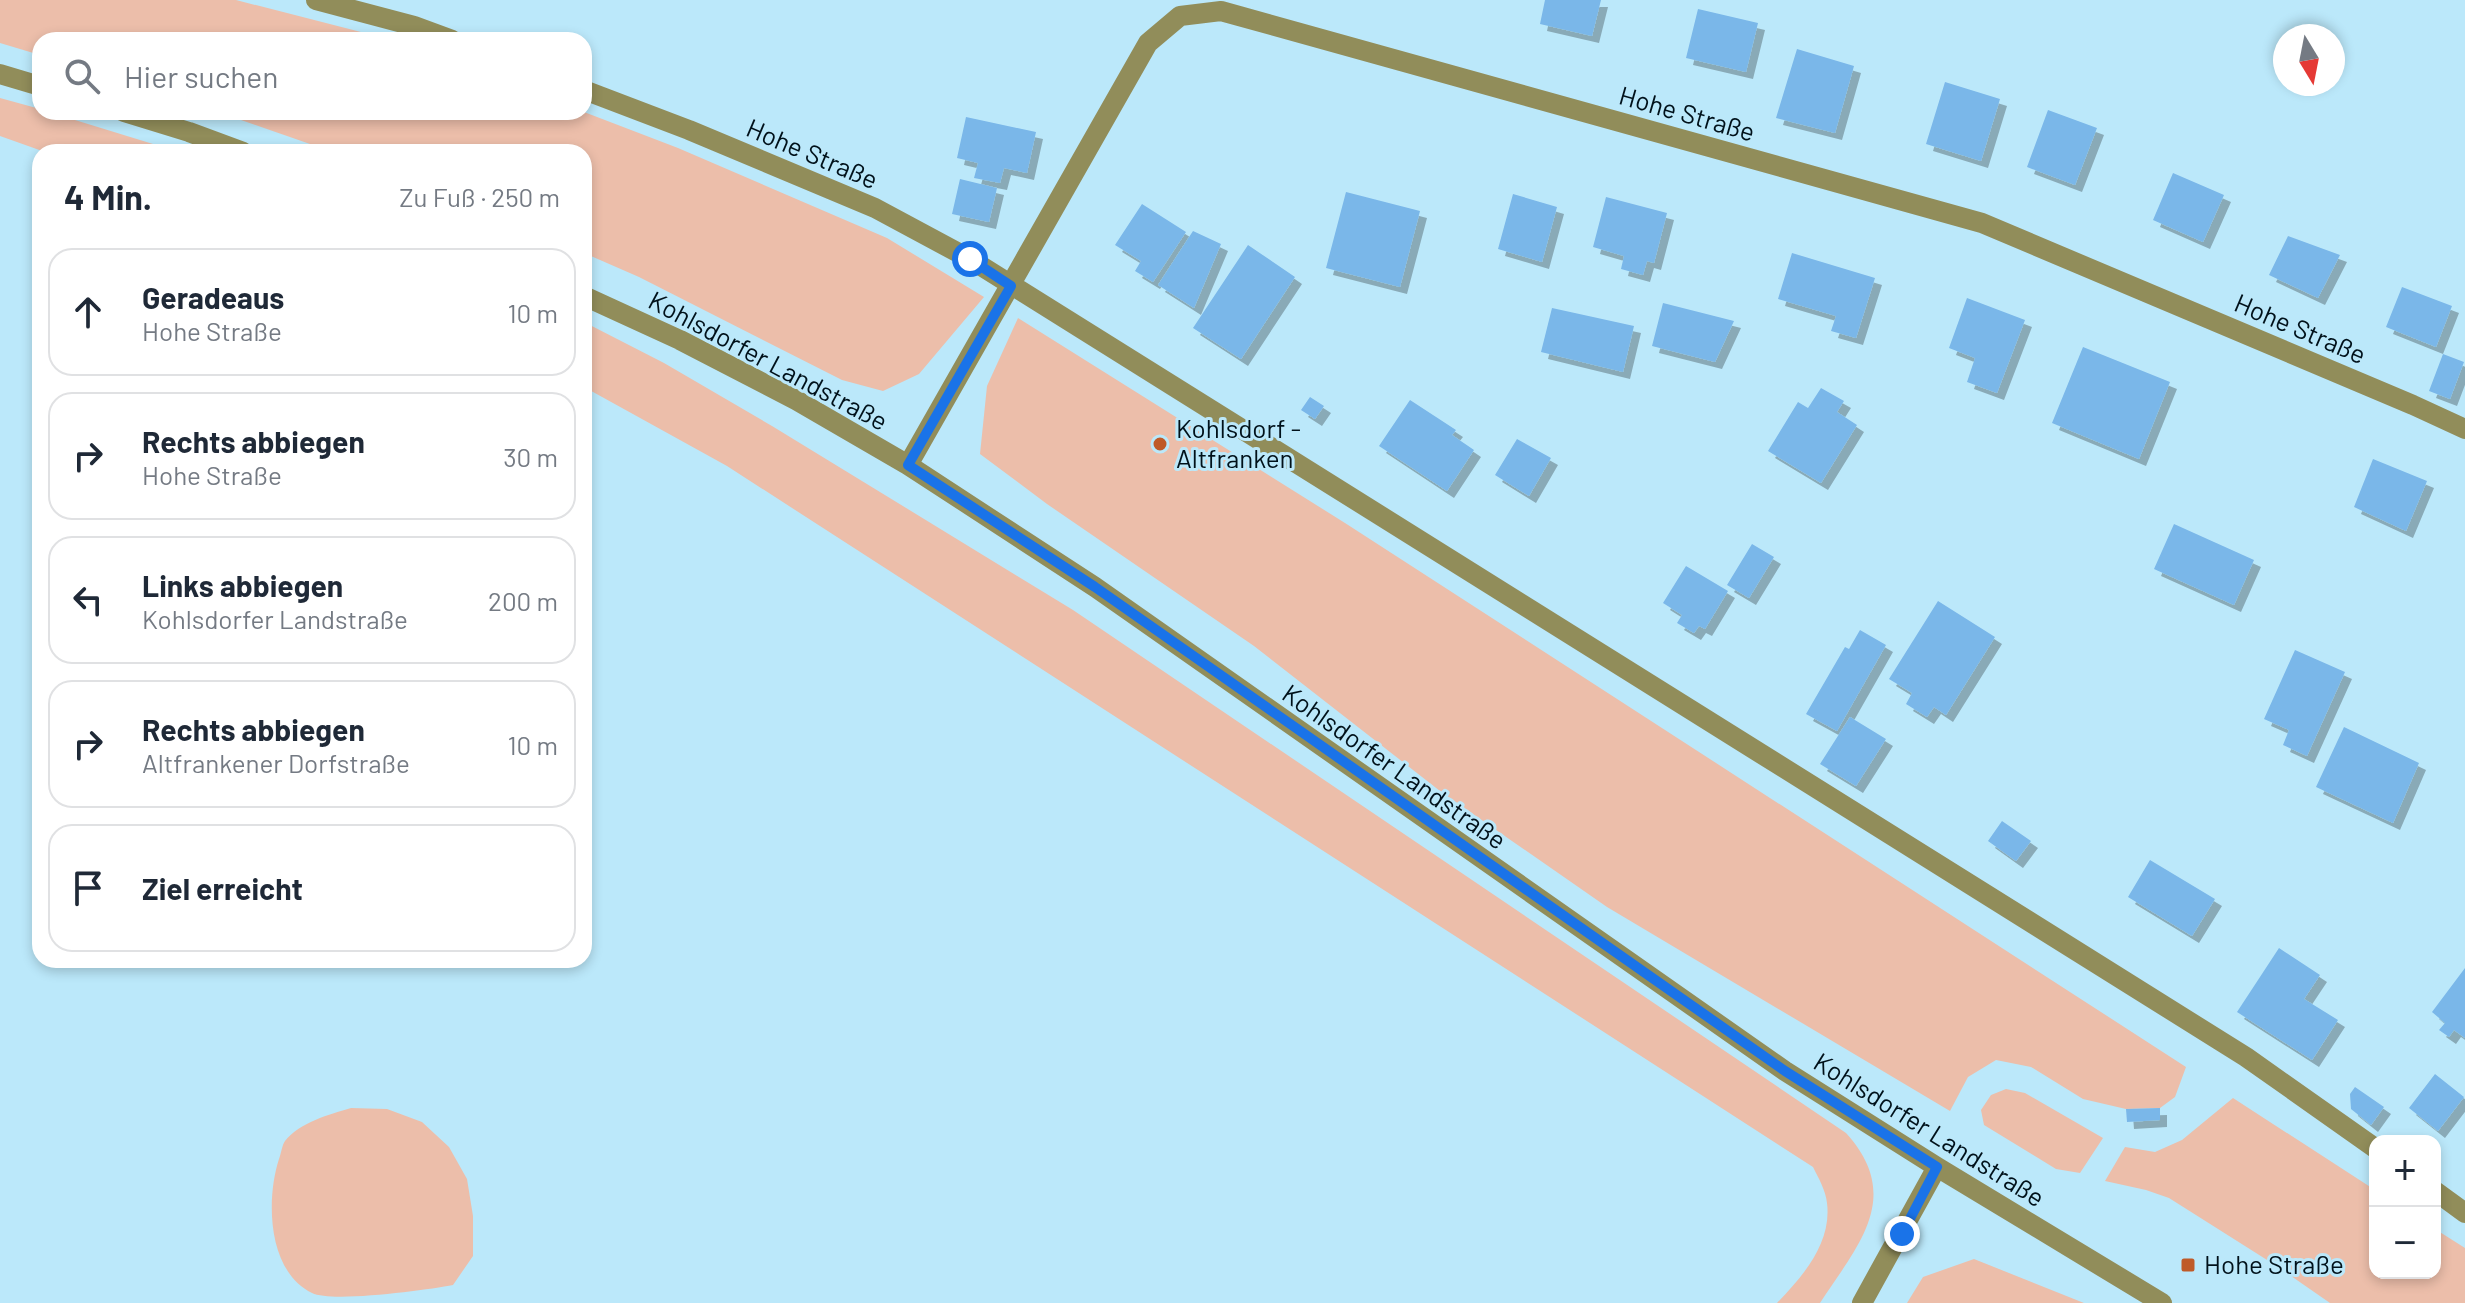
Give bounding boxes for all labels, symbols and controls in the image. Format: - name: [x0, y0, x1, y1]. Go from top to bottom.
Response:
- north arrow: [2273, 24, 2345, 96]
- search box: [32, 32, 592, 120]
- icon: search: [60, 54, 104, 98]
- text: Hier suchen: [124, 58, 278, 94]
- street label: Hohe Straße: [1616, 78, 1759, 147]
- street label: Hohe Straße: [742, 111, 883, 194]
- text: 4 Min.: [64, 176, 152, 217]
- text: Zu Fuß · 250 m: [399, 181, 560, 212]
- route start: [952, 241, 988, 277]
- text: Geradeaus: [142, 279, 284, 315]
- street label: Kohlsdorfer Landstraße: [644, 284, 893, 436]
- street label: Hohe Straße: [2230, 286, 2371, 369]
- icon: ahead: [66, 290, 110, 334]
- text: 10 m: [508, 297, 558, 328]
- text: Hohe Straße: [142, 315, 282, 346]
- place label: Kohlsdorf - Altfranken: [1176, 412, 1301, 473]
- text: Rechts abbiegen: [142, 423, 365, 459]
- icon: right: [66, 434, 110, 478]
- marker: Kohlsdorf - Altfranken: [1151, 435, 1169, 453]
- text: 30 m: [503, 441, 558, 472]
- text: Hohe Straße: [142, 459, 282, 490]
- text: Links abbiegen: [142, 567, 343, 603]
- icon: left: [66, 578, 110, 622]
- text: 200 m: [488, 585, 558, 616]
- text: Kohlsdorfer Landstraße: [142, 603, 408, 634]
- street label: Kohlsdorfer Landstraße: [1277, 677, 1513, 855]
- text: Rechts abbiegen: [142, 711, 365, 747]
- icon: right: [66, 722, 110, 766]
- text: 10 m: [508, 729, 558, 760]
- text: Altfrankener Dorfstraße: [142, 747, 410, 778]
- icon: arrive: [66, 866, 110, 910]
- text: Ziel erreicht: [142, 870, 303, 906]
- street label: Kohlsdorfer Landstraße: [1809, 1045, 2051, 1212]
- map controls: [2369, 1135, 2441, 1279]
- button: +: [2369, 1135, 2441, 1207]
- button: −: [2369, 1207, 2441, 1279]
- route end: [1884, 1216, 1920, 1252]
- place label: Hohe Straße: [2204, 1248, 2344, 1279]
- marker: Hohe Straße: [2179, 1256, 2197, 1274]

